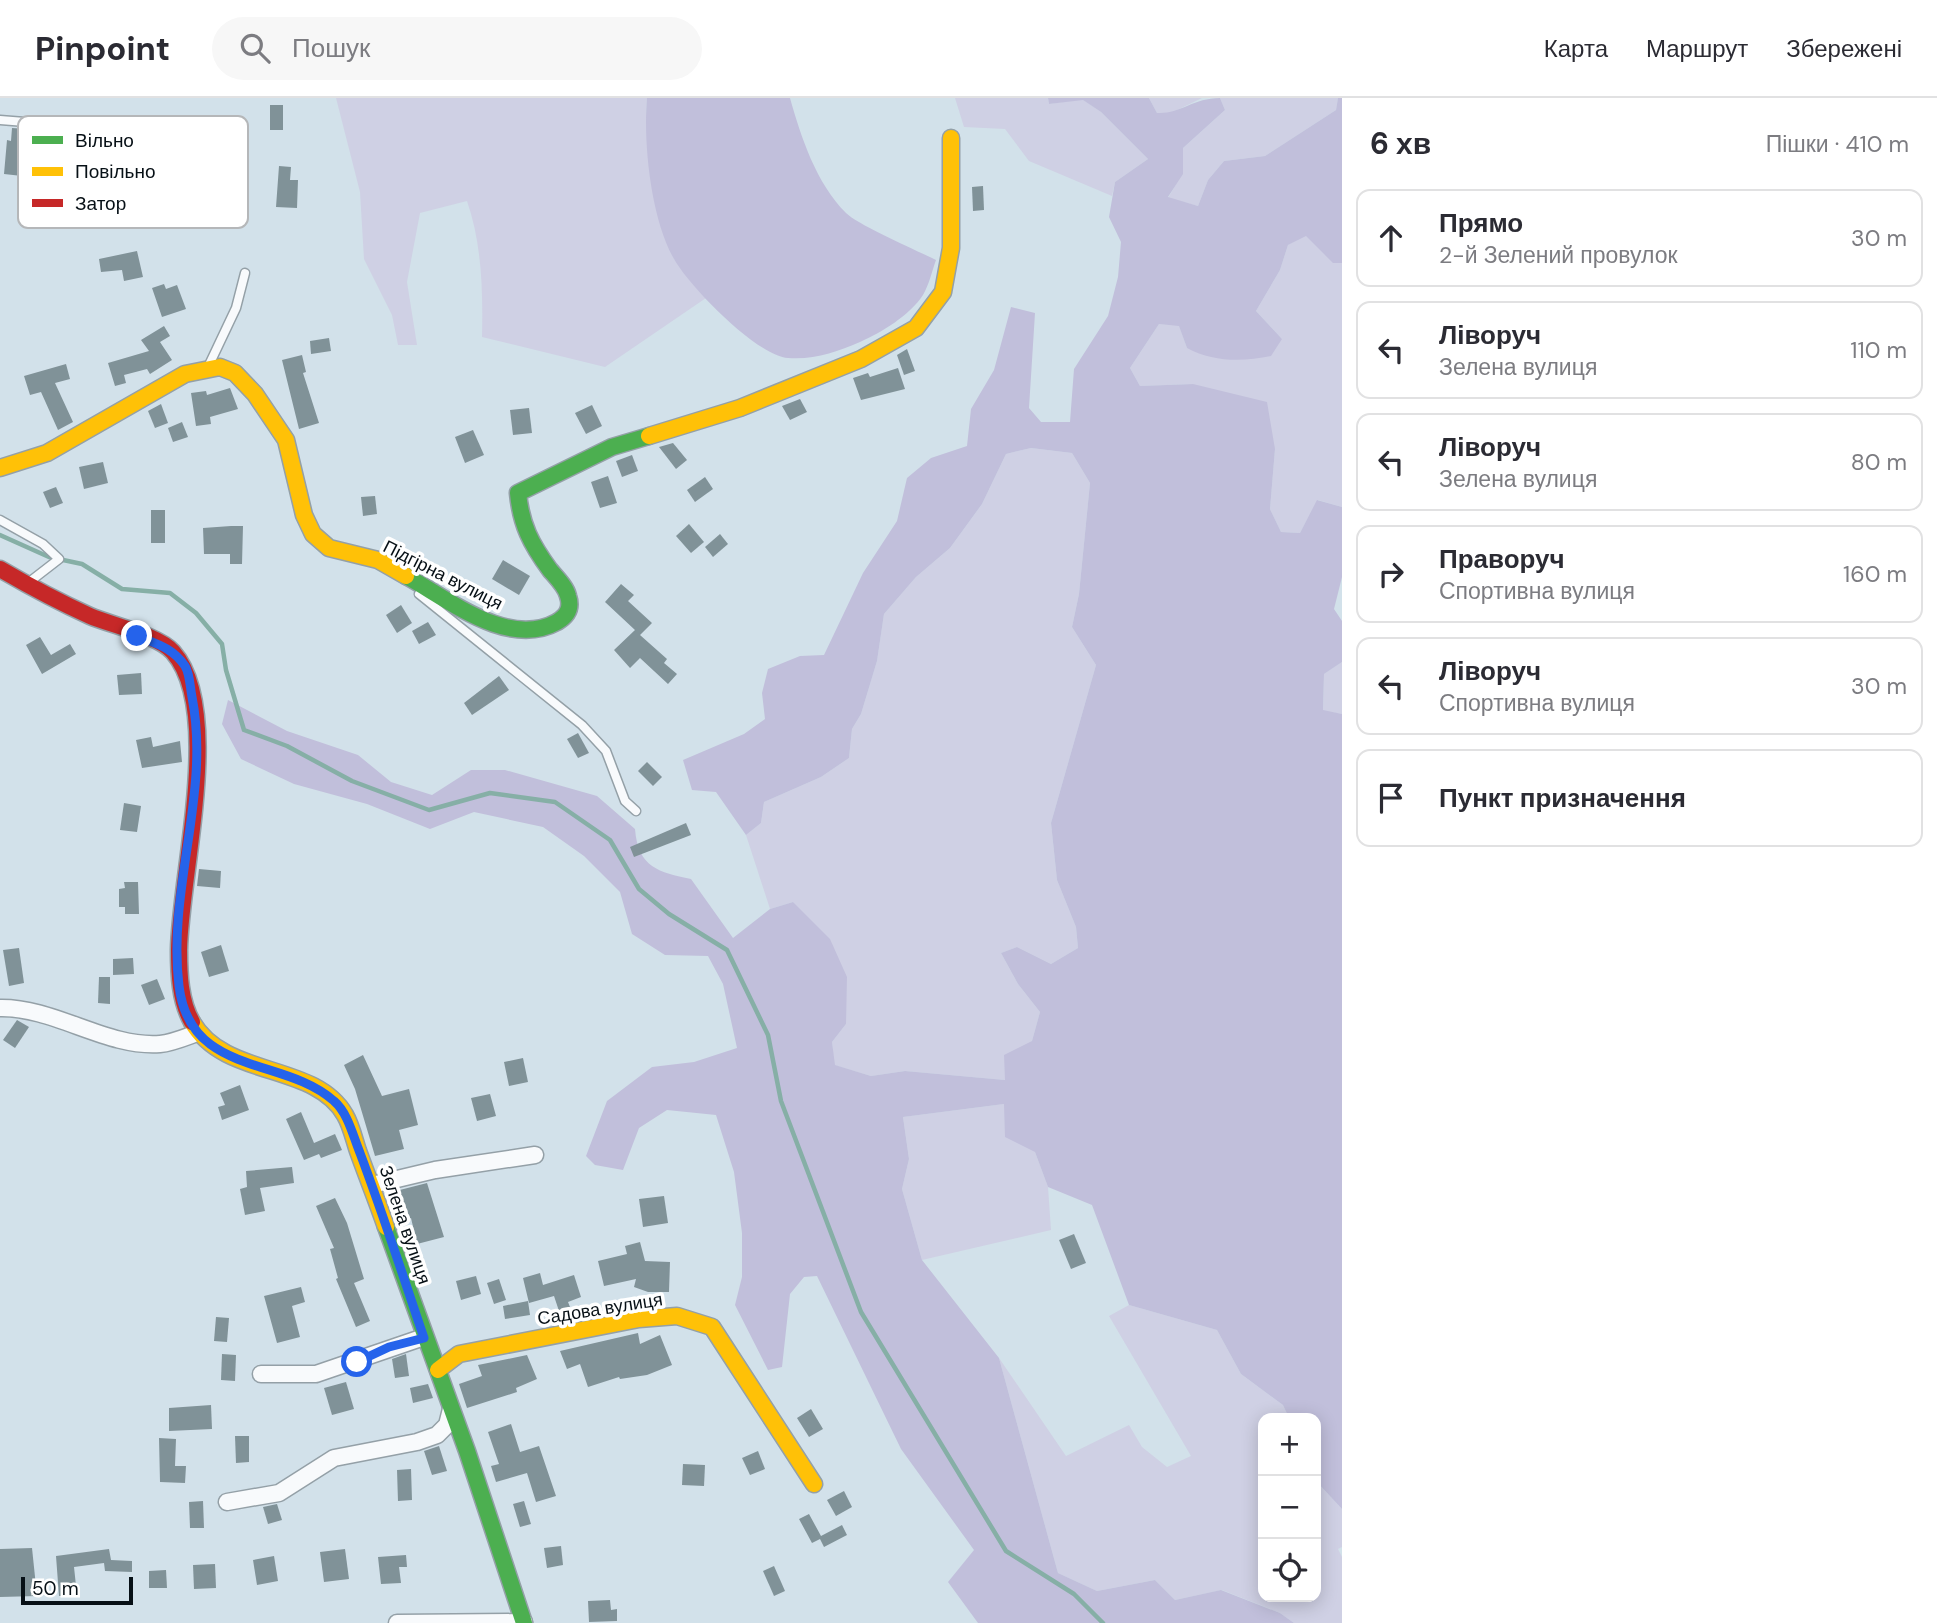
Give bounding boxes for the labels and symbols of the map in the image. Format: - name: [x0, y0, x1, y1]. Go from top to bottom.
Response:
- legend: [18, 116, 248, 228]
- text: Вільно: [75, 128, 134, 153]
- text: Повільно: [75, 159, 156, 184]
- text: Затор: [75, 191, 126, 216]
- street label: Підгірна вулиця: [379, 535, 507, 615]
- route end: [121, 620, 152, 651]
- street label: Зелена вулиця: [373, 1163, 437, 1287]
- street label: Садова вулиця: [536, 1287, 664, 1331]
- route start: [341, 1346, 372, 1377]
- scale bar: [21, 1574, 133, 1606]

